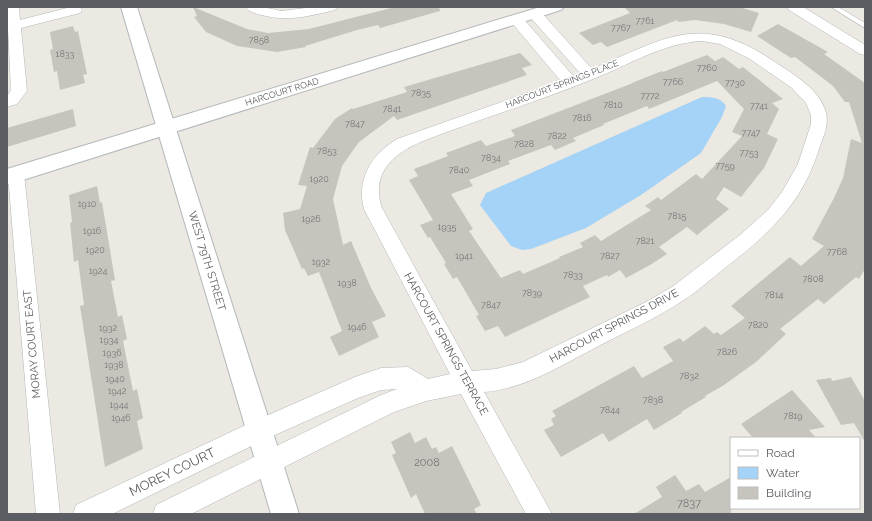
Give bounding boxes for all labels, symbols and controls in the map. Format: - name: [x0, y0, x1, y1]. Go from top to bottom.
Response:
- house number: 7761: [636, 16, 655, 26]
- house number: 7767: [611, 23, 631, 33]
- house number: 7858: [249, 35, 269, 45]
- house number: 1833: [56, 49, 75, 59]
- street label: HARCOURT SPRINGS PLACE: [504, 58, 620, 110]
- house number: 7760: [697, 63, 718, 73]
- street label: HARCOURT ROAD: [244, 76, 321, 108]
- house number: 7766: [663, 77, 684, 87]
- house number: 7730: [725, 78, 745, 88]
- house number: 7835: [411, 88, 431, 98]
- house number: 7772: [640, 91, 660, 101]
- house number: 7810: [603, 100, 623, 110]
- house number: 7741: [750, 101, 768, 111]
- house number: 7841: [383, 104, 402, 114]
- house number: 7816: [572, 113, 592, 123]
- house number: 7847: [345, 119, 365, 129]
- house number: 7747: [742, 128, 761, 138]
- house number: 7822: [547, 131, 567, 141]
- house number: 7828: [514, 139, 534, 149]
- house number: 7853: [317, 146, 337, 156]
- house number: 7753: [739, 148, 759, 158]
- house number: 7834: [481, 153, 501, 163]
- house number: 7759: [715, 161, 735, 171]
- house number: 7840: [449, 165, 470, 175]
- house number: 1920: [309, 174, 329, 184]
- house number: 1910: [78, 199, 97, 209]
- street label: WEST 79TH STREET: [186, 209, 228, 313]
- house number: 7815: [668, 211, 687, 221]
- house number: 1926: [301, 214, 321, 224]
- house number: 1935: [438, 222, 457, 232]
- house number: 1916: [83, 226, 102, 236]
- house number: 7821: [636, 236, 654, 246]
- house number: 1920: [85, 245, 105, 255]
- house number: 7768: [827, 247, 847, 257]
- house number: 1941: [455, 251, 473, 261]
- house number: 7827: [600, 251, 620, 261]
- house number: 1932: [312, 257, 331, 267]
- house number: 1924: [89, 266, 107, 276]
- street label: HARCOURT SPRINGS TERRACE: [401, 270, 491, 418]
- house number: 7833: [563, 270, 583, 280]
- house number: 7808: [803, 274, 824, 284]
- house number: 1938: [337, 278, 357, 288]
- street label: HARCOURT SPRINGS DRIVE: [547, 286, 681, 366]
- house number: 7839: [522, 288, 542, 298]
- street label: MORAY COURT EAST: [21, 289, 43, 399]
- house number: 7814: [765, 290, 784, 300]
- house number: 7847: [481, 300, 501, 310]
- house number: 7820: [748, 320, 769, 330]
- house number: 1946: [347, 322, 367, 332]
- house number: 1932: [99, 323, 118, 333]
- house number: 1934: [100, 335, 119, 345]
- house number: 7826: [717, 347, 738, 357]
- house number: 1936: [102, 348, 122, 358]
- house number: 1938: [104, 360, 124, 370]
- house number: 7832: [679, 371, 699, 381]
- house number: 1940: [105, 374, 125, 384]
- house number: 1942: [108, 386, 127, 396]
- house number: 7838: [643, 395, 663, 405]
- house number: 1944: [110, 400, 129, 410]
- house number: 7844: [600, 405, 620, 415]
- house number: 7819: [783, 411, 803, 421]
- house number: 1946: [111, 413, 131, 423]
- legend: [730, 437, 860, 509]
- street label: MOREY COURT: [127, 445, 217, 499]
- text: Road: [766, 446, 795, 460]
- house number: 2008: [414, 456, 440, 469]
- text: Water: [766, 466, 800, 480]
- text: Building: [766, 486, 812, 500]
- house number: 7837: [677, 497, 701, 510]

